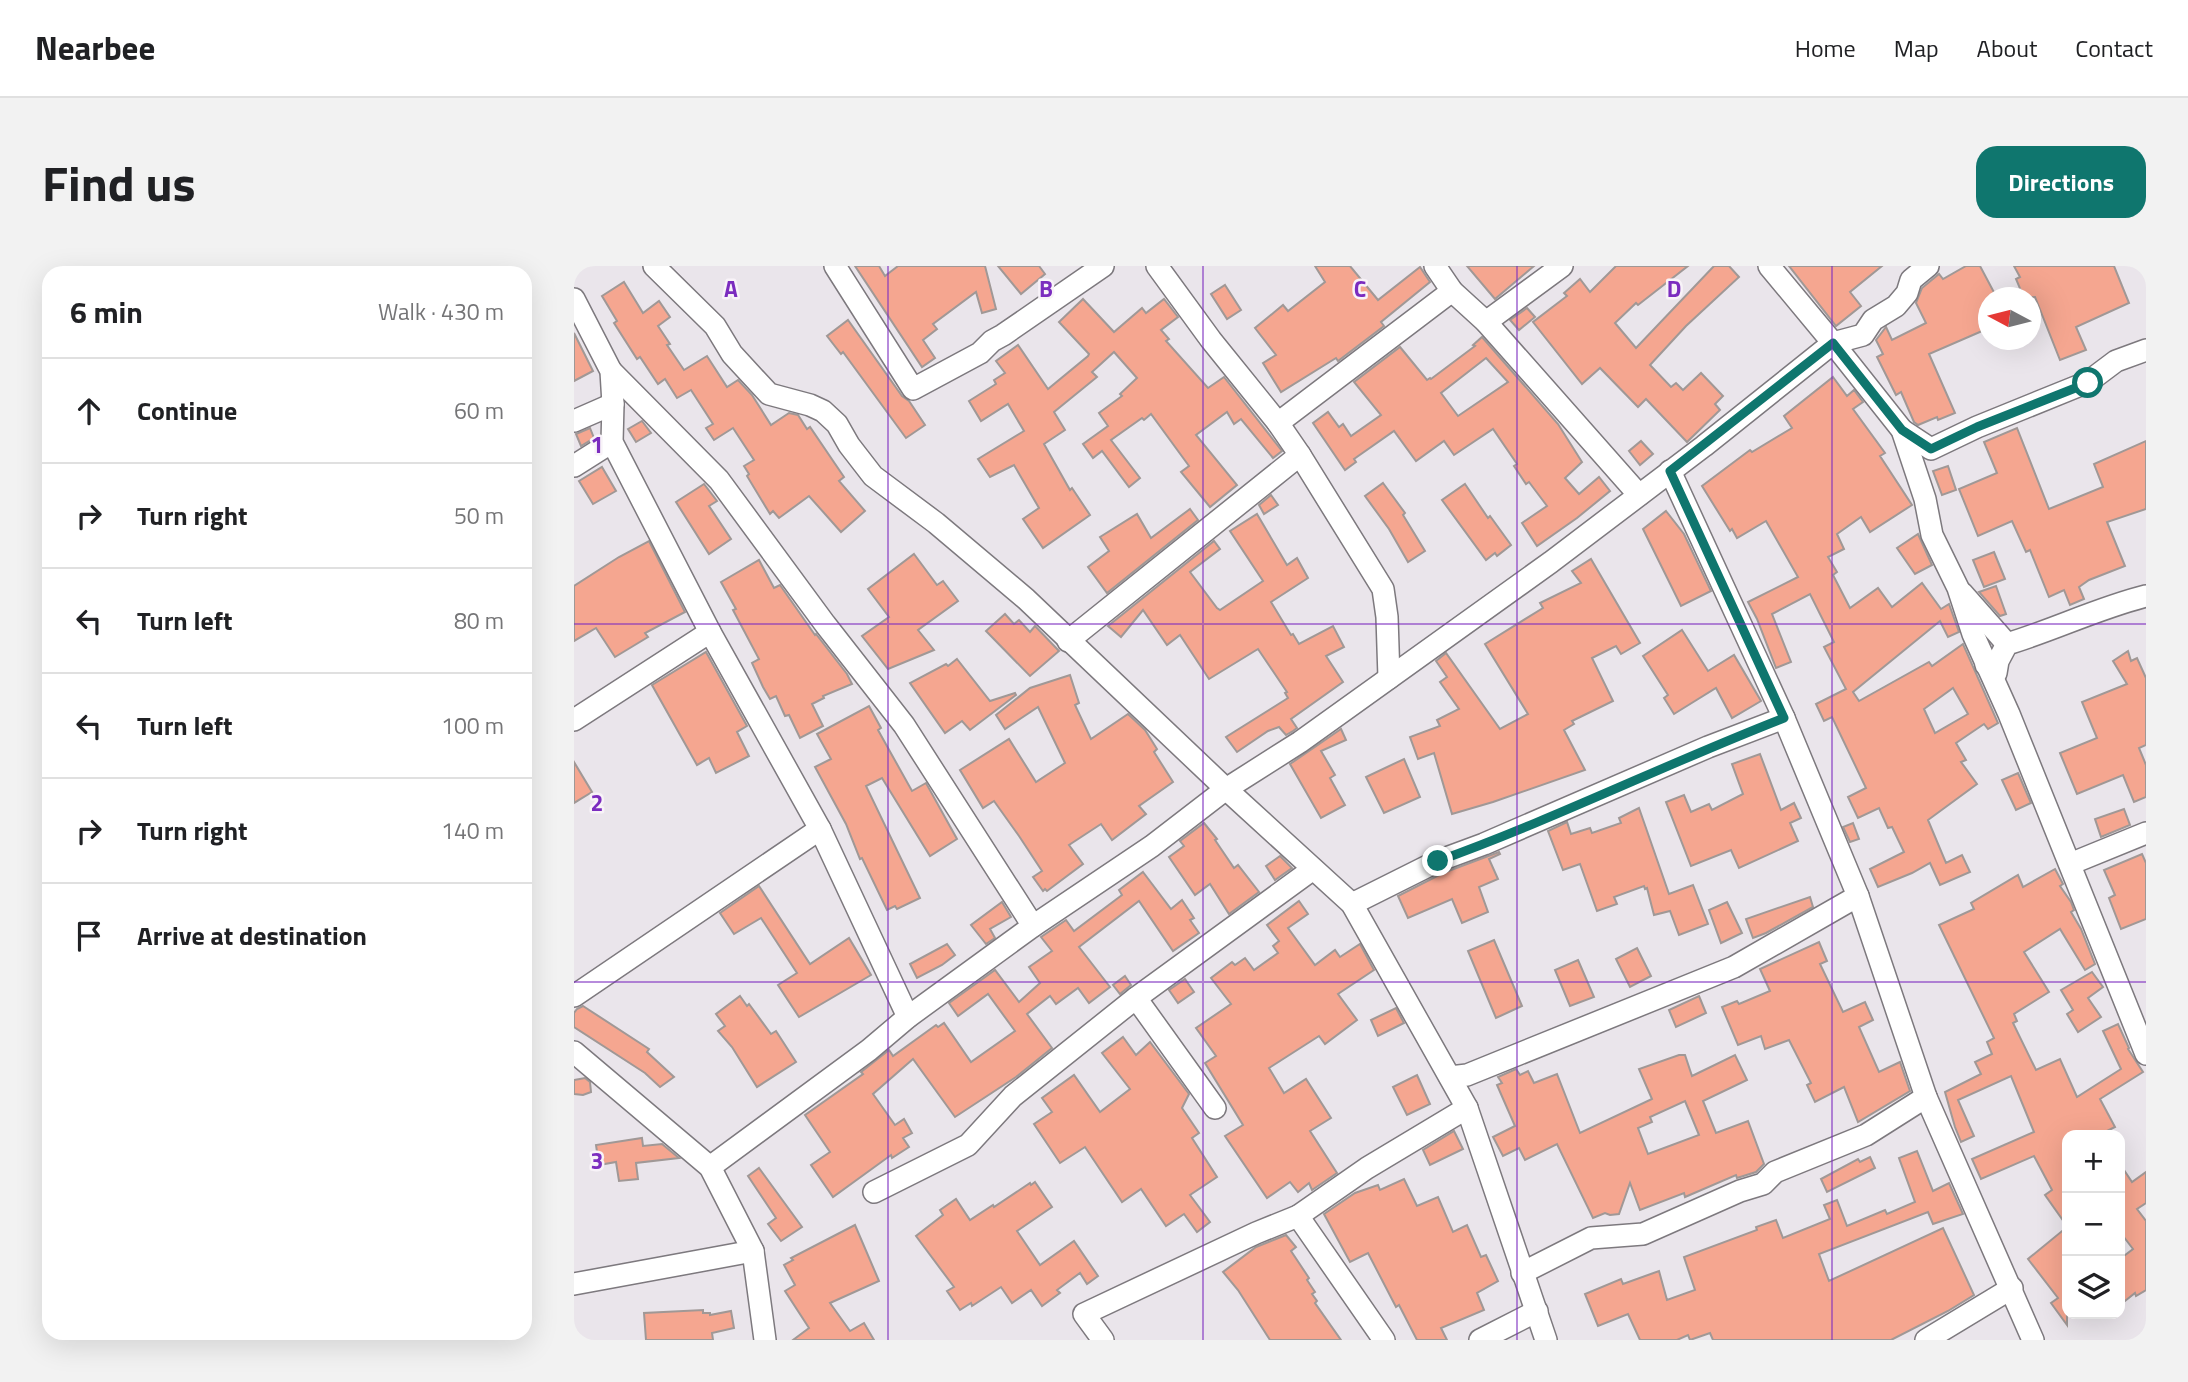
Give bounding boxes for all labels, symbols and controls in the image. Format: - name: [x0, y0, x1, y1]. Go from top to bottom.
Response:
- text: Nearbee: [35, 23, 155, 73]
- text: Home: [1795, 30, 1856, 66]
- text: Map: [1894, 30, 1939, 66]
- text: About: [1977, 30, 2037, 66]
- text: Contact: [2075, 30, 2153, 66]
- text: Find us: [42, 145, 196, 220]
- button: Directions: [1976, 146, 2146, 218]
- text: A: [724, 271, 738, 306]
- text: B: [1039, 271, 1053, 306]
- text: C: [1354, 271, 1366, 306]
- text: D: [1667, 271, 1681, 306]
- north arrow: [1978, 287, 2041, 350]
- text: 6 min: [70, 289, 143, 335]
- text: Walk · 430 m: [378, 294, 504, 329]
- route start: [2072, 367, 2103, 398]
- text: Continue: [137, 391, 237, 430]
- icon: ahead: [70, 392, 108, 430]
- text: 60 m: [454, 393, 504, 428]
- text: 1: [591, 427, 603, 462]
- text: Turn right: [137, 496, 248, 535]
- icon: right: [70, 497, 108, 535]
- text: 50 m: [454, 498, 504, 533]
- text: Turn left: [137, 601, 232, 640]
- icon: left: [70, 602, 108, 640]
- text: 80 m: [454, 603, 504, 638]
- text: Turn left: [137, 706, 232, 745]
- icon: left: [70, 707, 108, 745]
- text: 100 m: [441, 708, 504, 743]
- text: 2: [591, 785, 603, 820]
- text: Turn right: [137, 811, 248, 850]
- icon: right: [70, 812, 108, 850]
- text: 140 m: [441, 813, 504, 848]
- route end: [1422, 845, 1453, 876]
- text: Arrive at destination: [137, 916, 367, 955]
- icon: arrive: [70, 917, 108, 955]
- map controls: [2062, 1130, 2125, 1319]
- button: +: [2062, 1130, 2125, 1193]
- text: 3: [591, 1143, 603, 1178]
- button: −: [2062, 1193, 2125, 1256]
- button: layers: [2062, 1256, 2125, 1319]

